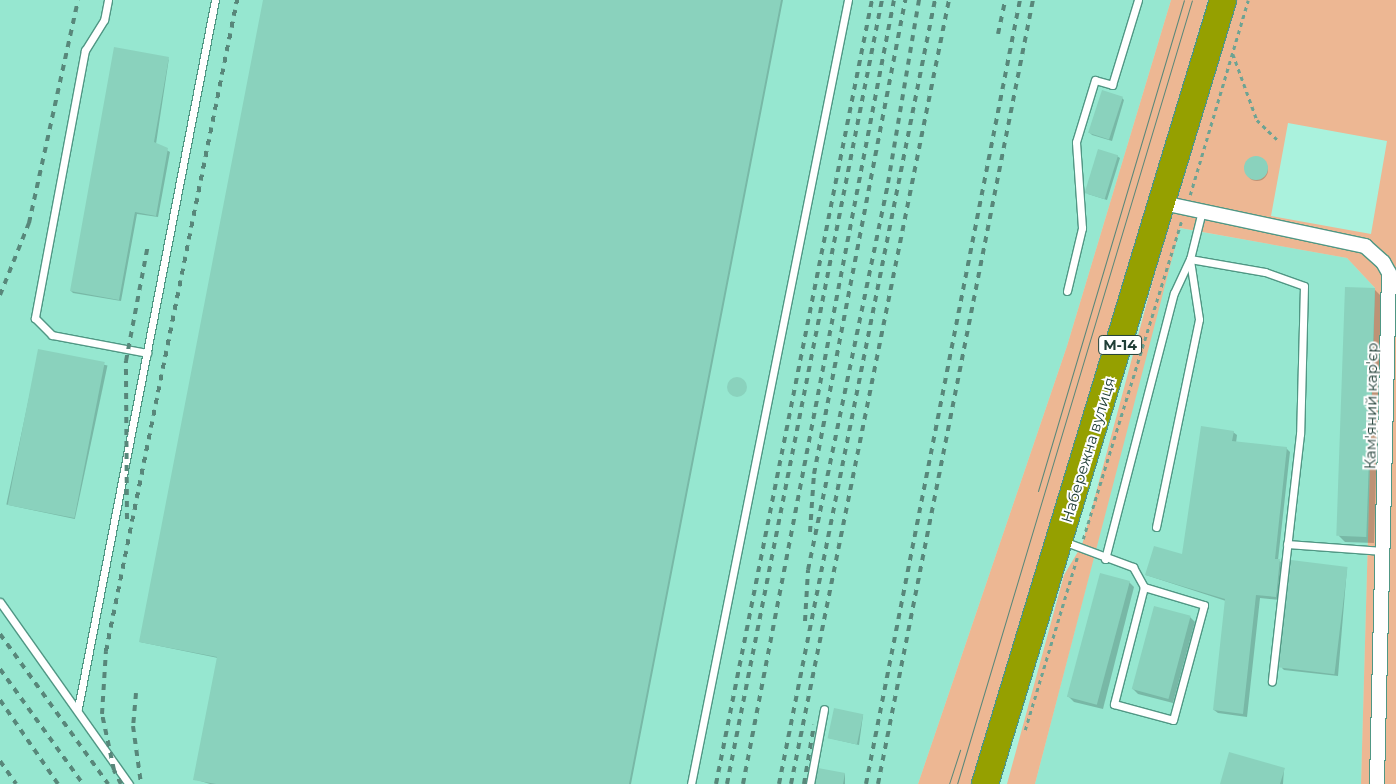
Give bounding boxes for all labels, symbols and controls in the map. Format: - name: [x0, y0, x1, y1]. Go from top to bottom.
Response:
- road number: М-14: [1098, 334, 1142, 356]
- street label: Кам'яний кар'єр: [1361, 342, 1381, 470]
- street label: Набережна вулиця: [1057, 375, 1119, 525]

